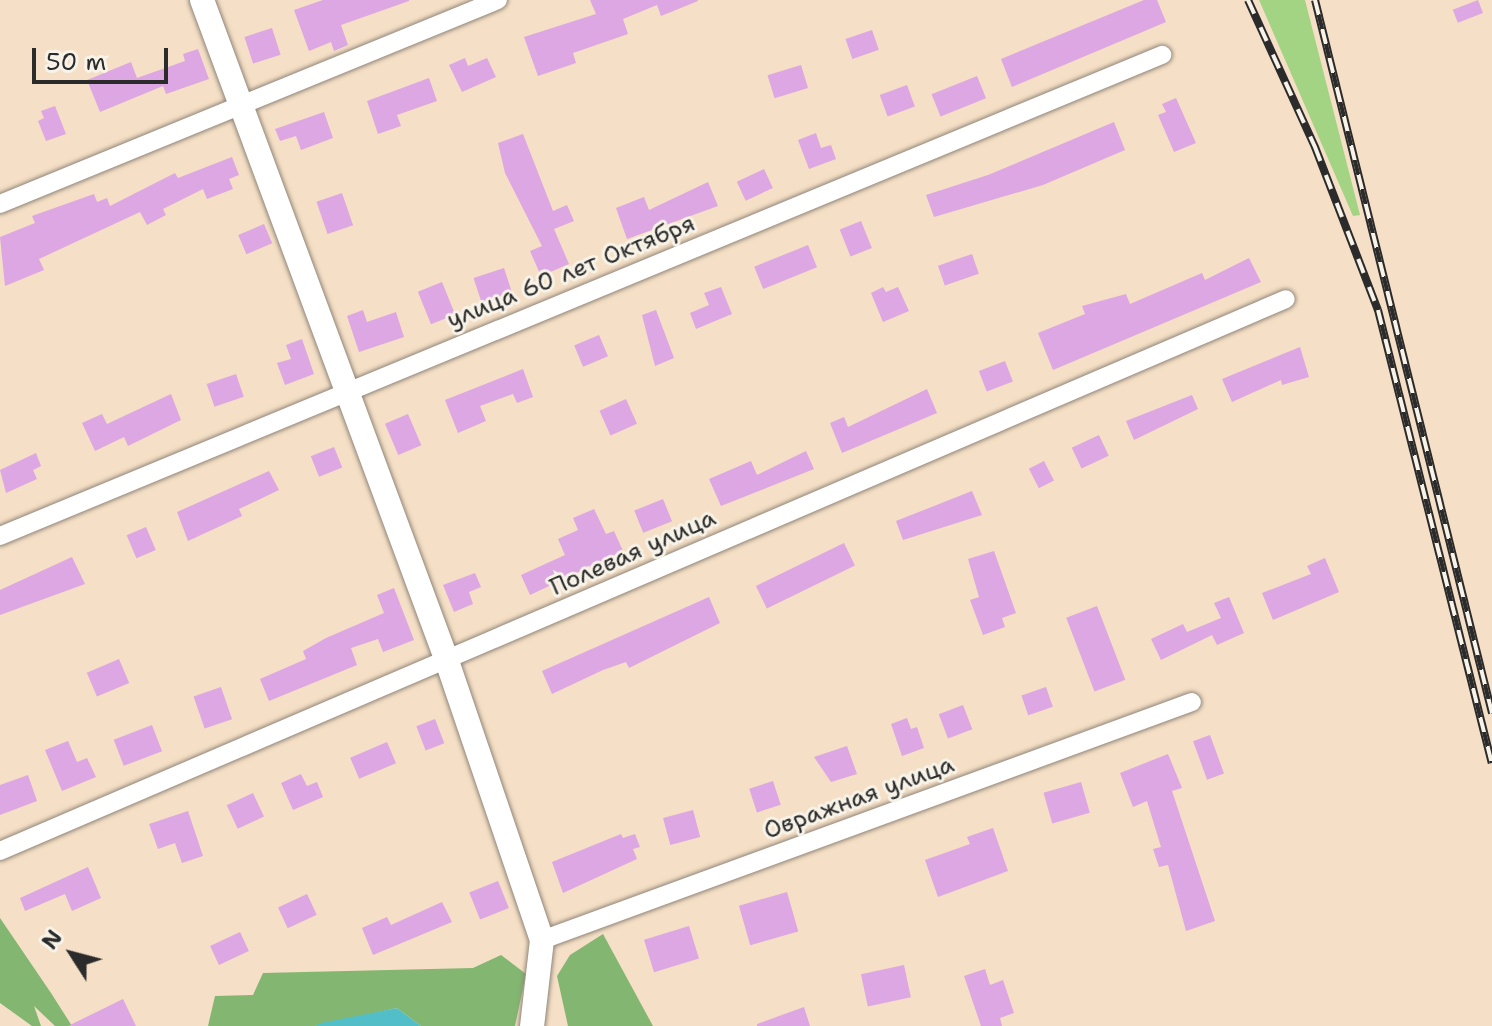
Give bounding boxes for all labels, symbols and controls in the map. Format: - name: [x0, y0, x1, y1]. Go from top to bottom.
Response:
- scale bar: [36, 32, 172, 82]
- text: 50 m: [46, 46, 106, 78]
- street label: улица 60 лет Октября: [443, 209, 699, 335]
- street label: Полевая улица: [546, 504, 720, 602]
- street label: Овражная улица: [760, 750, 958, 846]
- north arrow: [32, 914, 112, 994]
- text: N: [35, 924, 69, 955]

